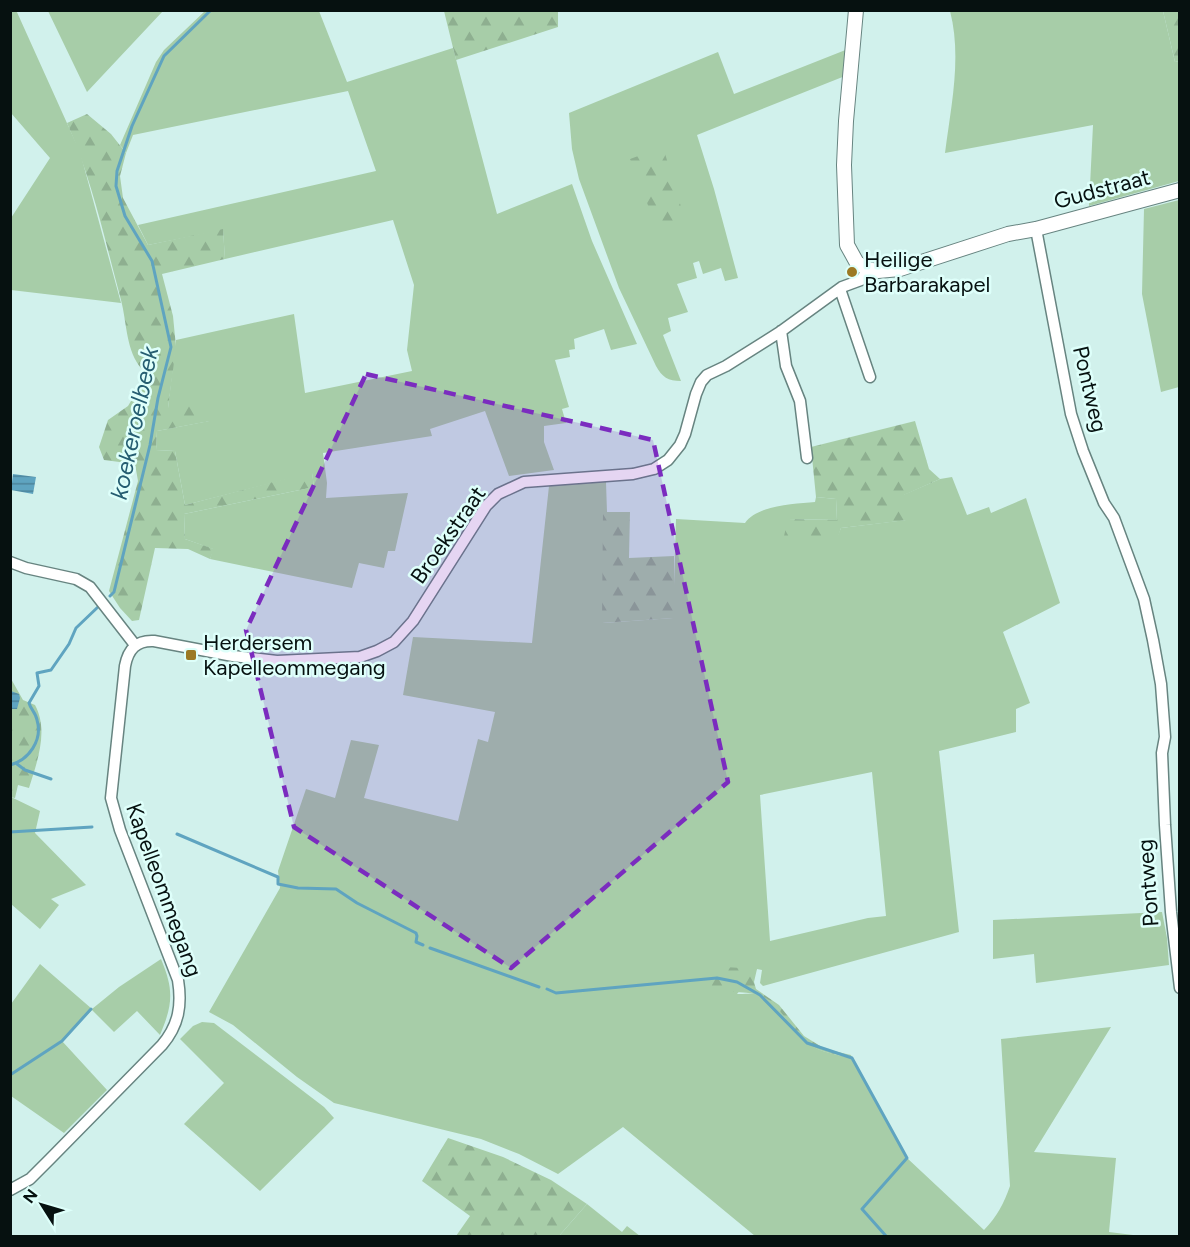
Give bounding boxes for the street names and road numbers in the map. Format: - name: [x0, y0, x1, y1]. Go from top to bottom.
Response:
- street label: Gudstraat: [1051, 163, 1153, 215]
- street label: Pontweg: [1067, 343, 1113, 435]
- street label: Broekstraat: [405, 481, 491, 589]
- street label: Kapelleommegang: [120, 800, 208, 980]
- street label: Pontweg: [1131, 838, 1165, 928]

